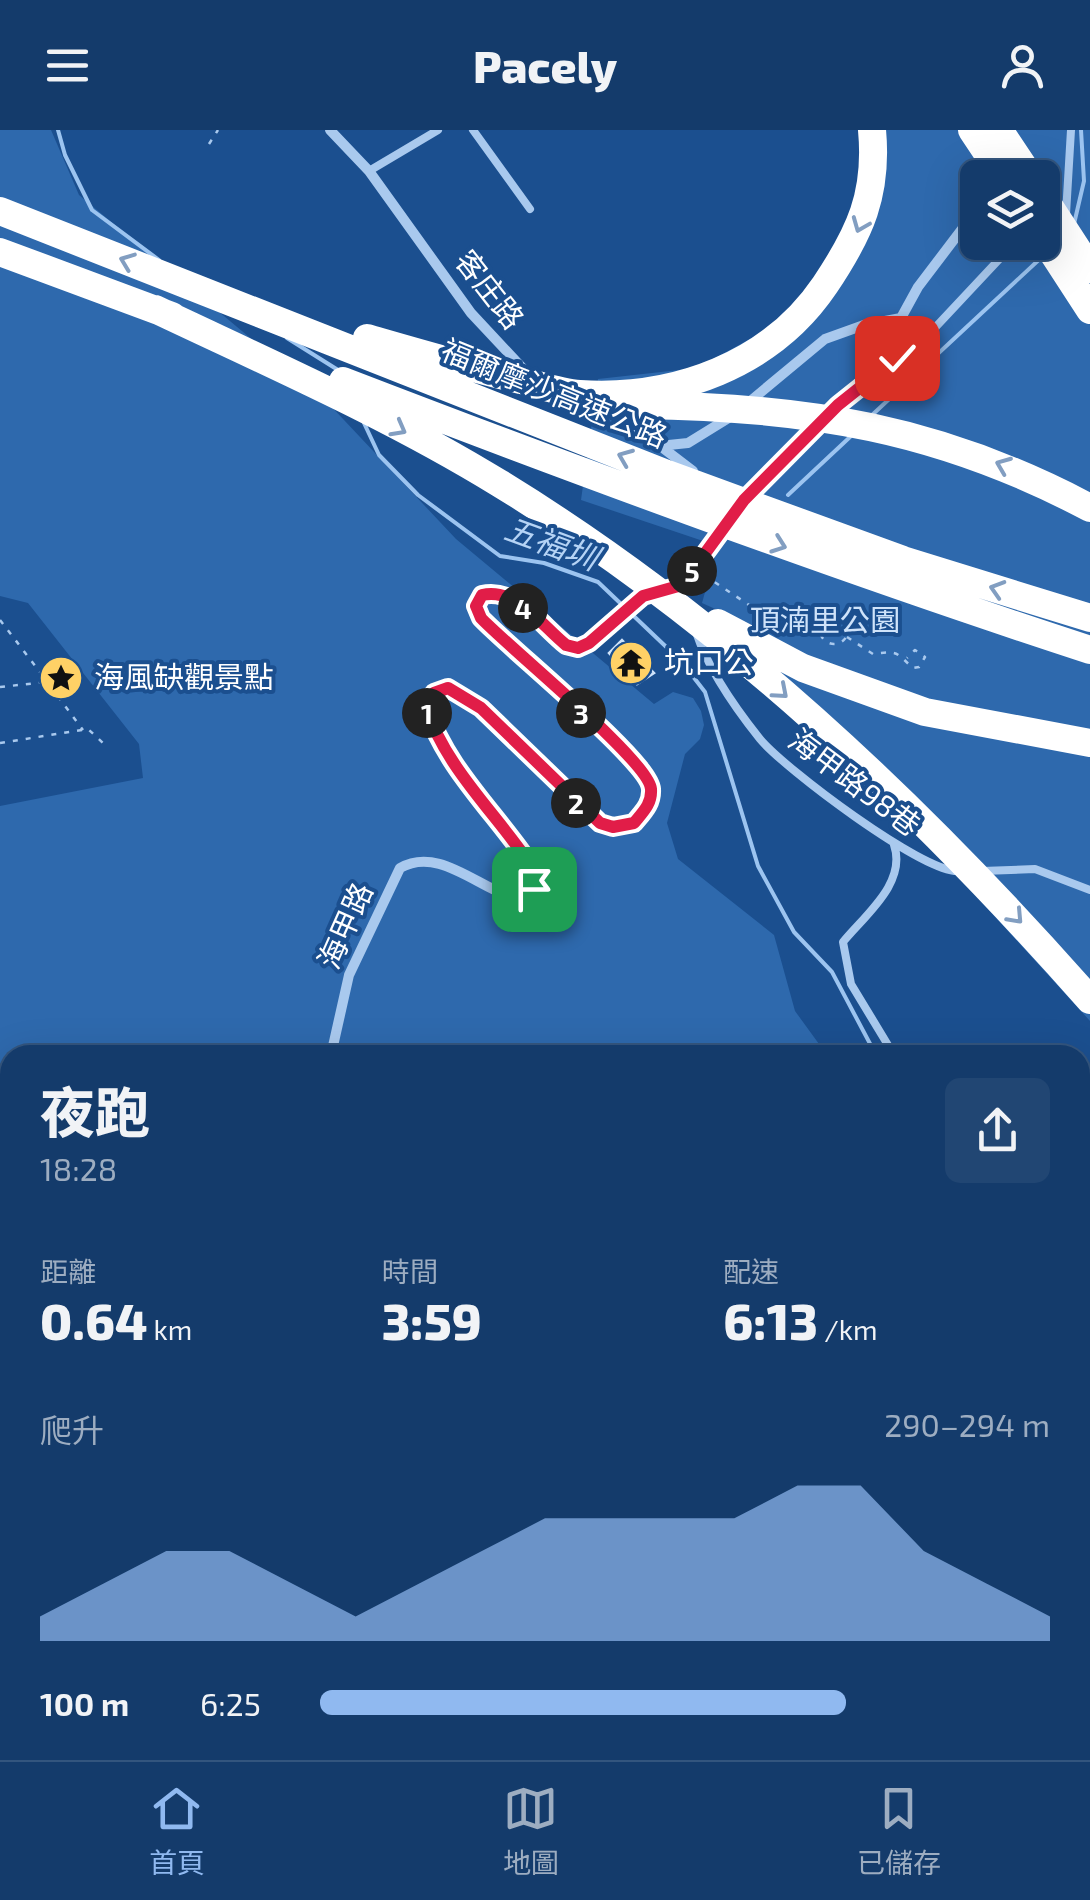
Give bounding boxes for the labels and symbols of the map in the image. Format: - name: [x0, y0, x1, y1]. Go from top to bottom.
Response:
- one-way arrow: [852, 216, 872, 233]
- street label: 客庄路: [449, 242, 532, 335]
- one-way arrow: [120, 252, 137, 272]
- pin: [855, 316, 940, 401]
- street label: 福爾摩沙高速公路: [437, 331, 673, 454]
- one-way arrow: [389, 416, 407, 436]
- one-way arrow: [617, 449, 635, 469]
- one-way arrow: [995, 457, 1013, 477]
- water label: 五福圳: [500, 508, 607, 578]
- one-way arrow: [769, 533, 787, 553]
- pin: 5: [667, 546, 717, 596]
- one-way arrow: [989, 580, 1006, 601]
- pin: 4: [498, 583, 548, 633]
- park label: 頂湳里公園: [750, 601, 900, 637]
- temple icon: 坑口公: [608, 640, 654, 686]
- place label: 坑口公: [664, 643, 754, 679]
- place icon: 海風缺觀景點: [38, 655, 84, 701]
- place label: 海風缺觀景點: [94, 658, 274, 694]
- one-way arrow: [769, 681, 788, 699]
- pin: 1: [402, 688, 452, 738]
- pin: 3: [556, 688, 606, 738]
- street label: 海甲路98巷: [782, 720, 928, 843]
- pin: 2: [551, 778, 601, 828]
- pin: [492, 847, 577, 932]
- street label: 海甲路: [309, 877, 379, 974]
- one-way arrow: [1004, 905, 1022, 923]

